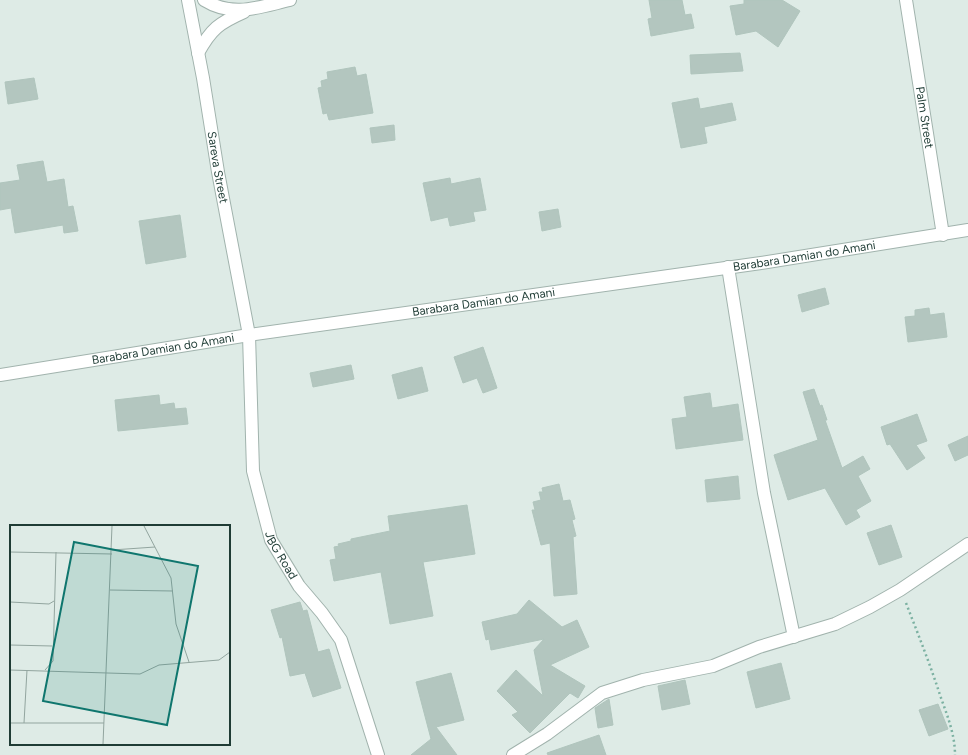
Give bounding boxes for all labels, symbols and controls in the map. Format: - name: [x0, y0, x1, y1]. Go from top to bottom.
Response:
- street label: Palm Street: [913, 86, 936, 150]
- street label: Sareva Street: [205, 130, 231, 205]
- street label: Barabara Damian do Amani: [732, 238, 876, 274]
- street label: Barabara Damian do Amani: [411, 285, 556, 319]
- street label: Barabara Damian do Amani: [91, 330, 235, 367]
- inset map: [10, 525, 230, 745]
- street label: JBG Road: [262, 530, 300, 582]

